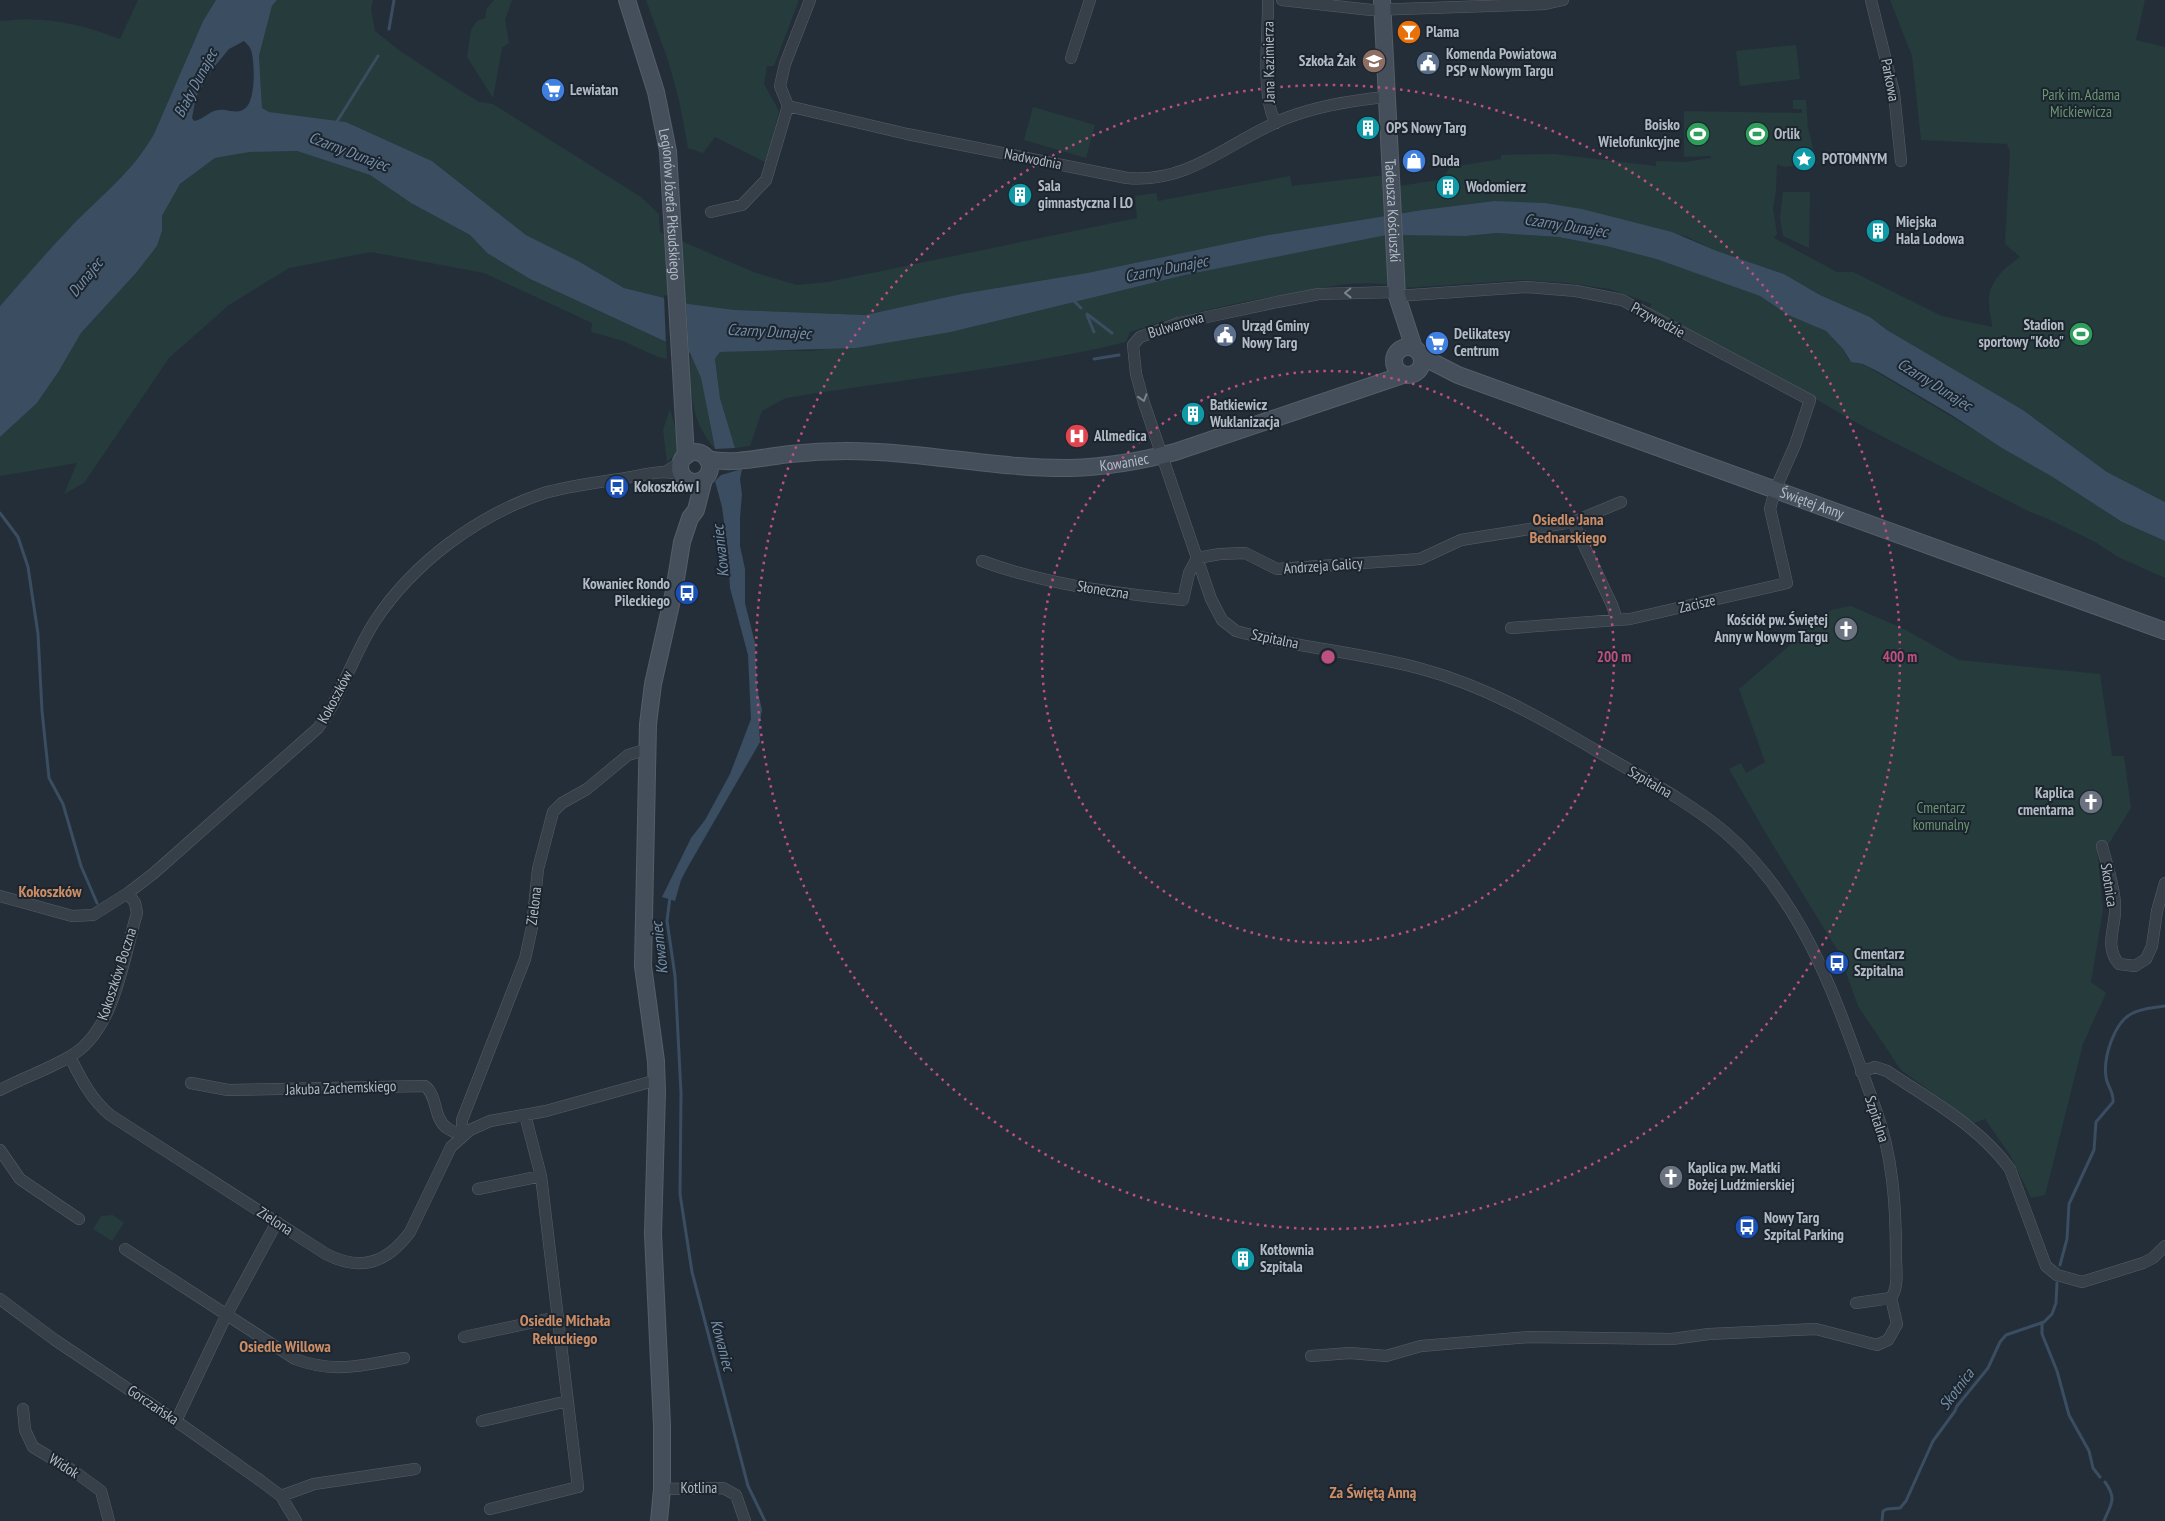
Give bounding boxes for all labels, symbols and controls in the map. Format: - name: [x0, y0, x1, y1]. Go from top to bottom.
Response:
- bar icon: Plama: [1396, 19, 1422, 45]
- street label: Jana Kazimierza: [1258, 21, 1279, 104]
- place label: Plama: [1426, 22, 1459, 41]
- water label: Biały Dunajec: [169, 43, 222, 121]
- place label: Komenda Powiatowa PSP w Nowym Targu: [1446, 44, 1557, 80]
- school or university icon: Szkoła Żak: [1361, 48, 1387, 74]
- public building icon: Komenda Powiatowa PSP w Nowym Targu: [1415, 50, 1441, 76]
- place label: Szkoła Żak: [1299, 51, 1357, 70]
- street label: Parkowa: [1877, 57, 1904, 103]
- supermarket icon: Lewiatan: [540, 77, 566, 103]
- place label: Lewiatan: [570, 80, 618, 99]
- park label: Park im. Adama Mickiewicza: [2042, 85, 2120, 121]
- building icon: OPS Nowy Targ: [1355, 115, 1381, 141]
- place label: Boisko Wielofunkcyjne: [1597, 115, 1680, 151]
- place label: OPS Nowy Targ: [1386, 118, 1467, 137]
- sports icon: Boisko Wielofunkcyjne: [1685, 121, 1711, 147]
- sports icon: Orlik: [1744, 121, 1770, 147]
- place label: Orlik: [1774, 124, 1801, 143]
- water label: Czarny Dunajec: [306, 127, 394, 176]
- street label: Legionów Józefa Piłsudskiego: [655, 127, 686, 281]
- street label: Nadwodnia: [1003, 144, 1063, 173]
- place icon: POTOMNYM: [1791, 146, 1817, 172]
- shop icon: Duda: [1401, 148, 1427, 174]
- place label: POTOMNYM: [1822, 149, 1887, 168]
- place label: Duda: [1432, 151, 1460, 170]
- street label: Tadeusza Kościuszki: [1381, 159, 1405, 263]
- building icon: Wodomierz: [1435, 174, 1461, 200]
- place label: Sala gimnastyczna I LO: [1038, 176, 1133, 212]
- place label: Wodomierz: [1465, 177, 1526, 196]
- building icon: Sala gimnastyczna I LO: [1007, 182, 1033, 208]
- water label: Czarny Dunajec: [1523, 209, 1611, 242]
- place label: Miejska Hala Lodowa: [1896, 212, 1964, 248]
- building icon: Miejska Hala Lodowa: [1865, 218, 1891, 244]
- water label: Czarny Dunajec: [1123, 250, 1211, 286]
- water label: Dunajec: [63, 252, 108, 301]
- one-way arrow: [1344, 288, 1352, 298]
- street label: Przywodzie: [1628, 298, 1688, 342]
- street label: Bulwarowa: [1146, 307, 1206, 342]
- place label: Stadion sportowy "Koło": [1979, 315, 2064, 351]
- place label: Urząd Gminy Nowy Targ: [1242, 316, 1310, 352]
- water label: Czarny Dunajec: [727, 319, 814, 343]
- sports icon: Stadion sportowy "Koło": [2068, 321, 2094, 347]
- public building icon: Urząd Gminy Nowy Targ: [1212, 322, 1238, 348]
- place label: Delikatesy Centrum: [1454, 324, 1511, 360]
- supermarket icon: Delikatesy Centrum: [1424, 330, 1450, 356]
- water label: Czarny Dunajec: [1894, 353, 1978, 416]
- one-way arrow: [1138, 393, 1148, 402]
- place label: Batkiewicz Wuklanizacja: [1209, 395, 1280, 431]
- building icon: Batkiewicz Wuklanizacja: [1180, 401, 1206, 427]
- hospital icon: Allmedica: [1064, 423, 1090, 449]
- place label: Allmedica: [1093, 426, 1147, 445]
- street label: Kowaniec: [1099, 448, 1151, 475]
- bus stop icon: Kokoszków I: [604, 474, 630, 500]
- place label: Kokoszków I: [634, 477, 699, 496]
- street label: Świętej Anny: [1777, 482, 1847, 523]
- district label: Osiedle Jana Bednarskiego: [1529, 509, 1607, 547]
- water label: Kowaniec: [707, 522, 733, 578]
- street label: Andrzeja Galicy: [1283, 553, 1363, 578]
- place label: Kowaniec Rondo Pileckiego: [583, 574, 670, 610]
- street label: Słoneczna: [1076, 576, 1130, 603]
- bus stop icon: Kowaniec Rondo Pileckiego: [674, 580, 700, 606]
- street label: Zacisze: [1677, 590, 1717, 617]
- place label: Kościół pw. Świętej Anny w Nowym Targu: [1713, 610, 1828, 646]
- church icon: Kościół pw. Świętej Anny w Nowym Targu: [1833, 616, 1859, 642]
- street label: Szpitalna: [1250, 624, 1300, 653]
- text: 200 m: [1597, 647, 1631, 666]
- text: 400 m: [1883, 647, 1917, 666]
- centre of rings: [1319, 648, 1337, 666]
- street label: Kokoszków: [313, 667, 356, 726]
- street label: Szpitalna: [1625, 761, 1676, 802]
- place label: Kaplica cmentarna: [2018, 783, 2074, 819]
- church icon: Kaplica cmentarna: [2078, 789, 2104, 815]
- park label: Cmentarz komunalny: [1913, 798, 1970, 834]
- street label: Skotnica: [2097, 862, 2122, 908]
- district label: Kokoszków: [18, 881, 82, 901]
- street label: Zielona: [522, 886, 545, 926]
- water label: Kowaniec: [646, 919, 672, 975]
- street label: Kokoszków Boczna: [93, 925, 140, 1023]
- place label: Cmentarz Szpitalna: [1854, 944, 1905, 980]
- bus stop icon: Cmentarz Szpitalna: [1824, 950, 1850, 976]
- street label: Jakuba Zachemskiego: [284, 1076, 397, 1099]
- street label: Szpitalna: [1861, 1093, 1894, 1145]
- place label: Kaplica pw. Matki Bożej Ludźmierskiej: [1688, 1158, 1795, 1194]
- church icon: Kaplica pw. Matki Bożej Ludźmierskiej: [1658, 1164, 1684, 1190]
- street label: Zielona: [254, 1202, 297, 1239]
- place label: Nowy Targ Szpital Parking: [1764, 1208, 1844, 1244]
- bus stop icon: Nowy Targ Szpital Parking: [1734, 1214, 1760, 1240]
- place label: Kotłownia Szpitala: [1260, 1240, 1314, 1276]
- building icon: Kotłownia Szpitala: [1230, 1246, 1256, 1272]
- district label: Osiedle Michała Rekuckiego: [520, 1310, 611, 1348]
- water label: Kowaniec: [707, 1317, 740, 1375]
- district label: Osiedle Willowa: [239, 1336, 331, 1356]
- water label: Skotnica: [1934, 1363, 1979, 1414]
- street label: Gorczańska: [124, 1380, 183, 1429]
- street label: Widok: [46, 1449, 83, 1482]
- street label: Kotlina: [681, 1478, 717, 1497]
- district label: Za Świętą Anną: [1330, 1482, 1417, 1502]

